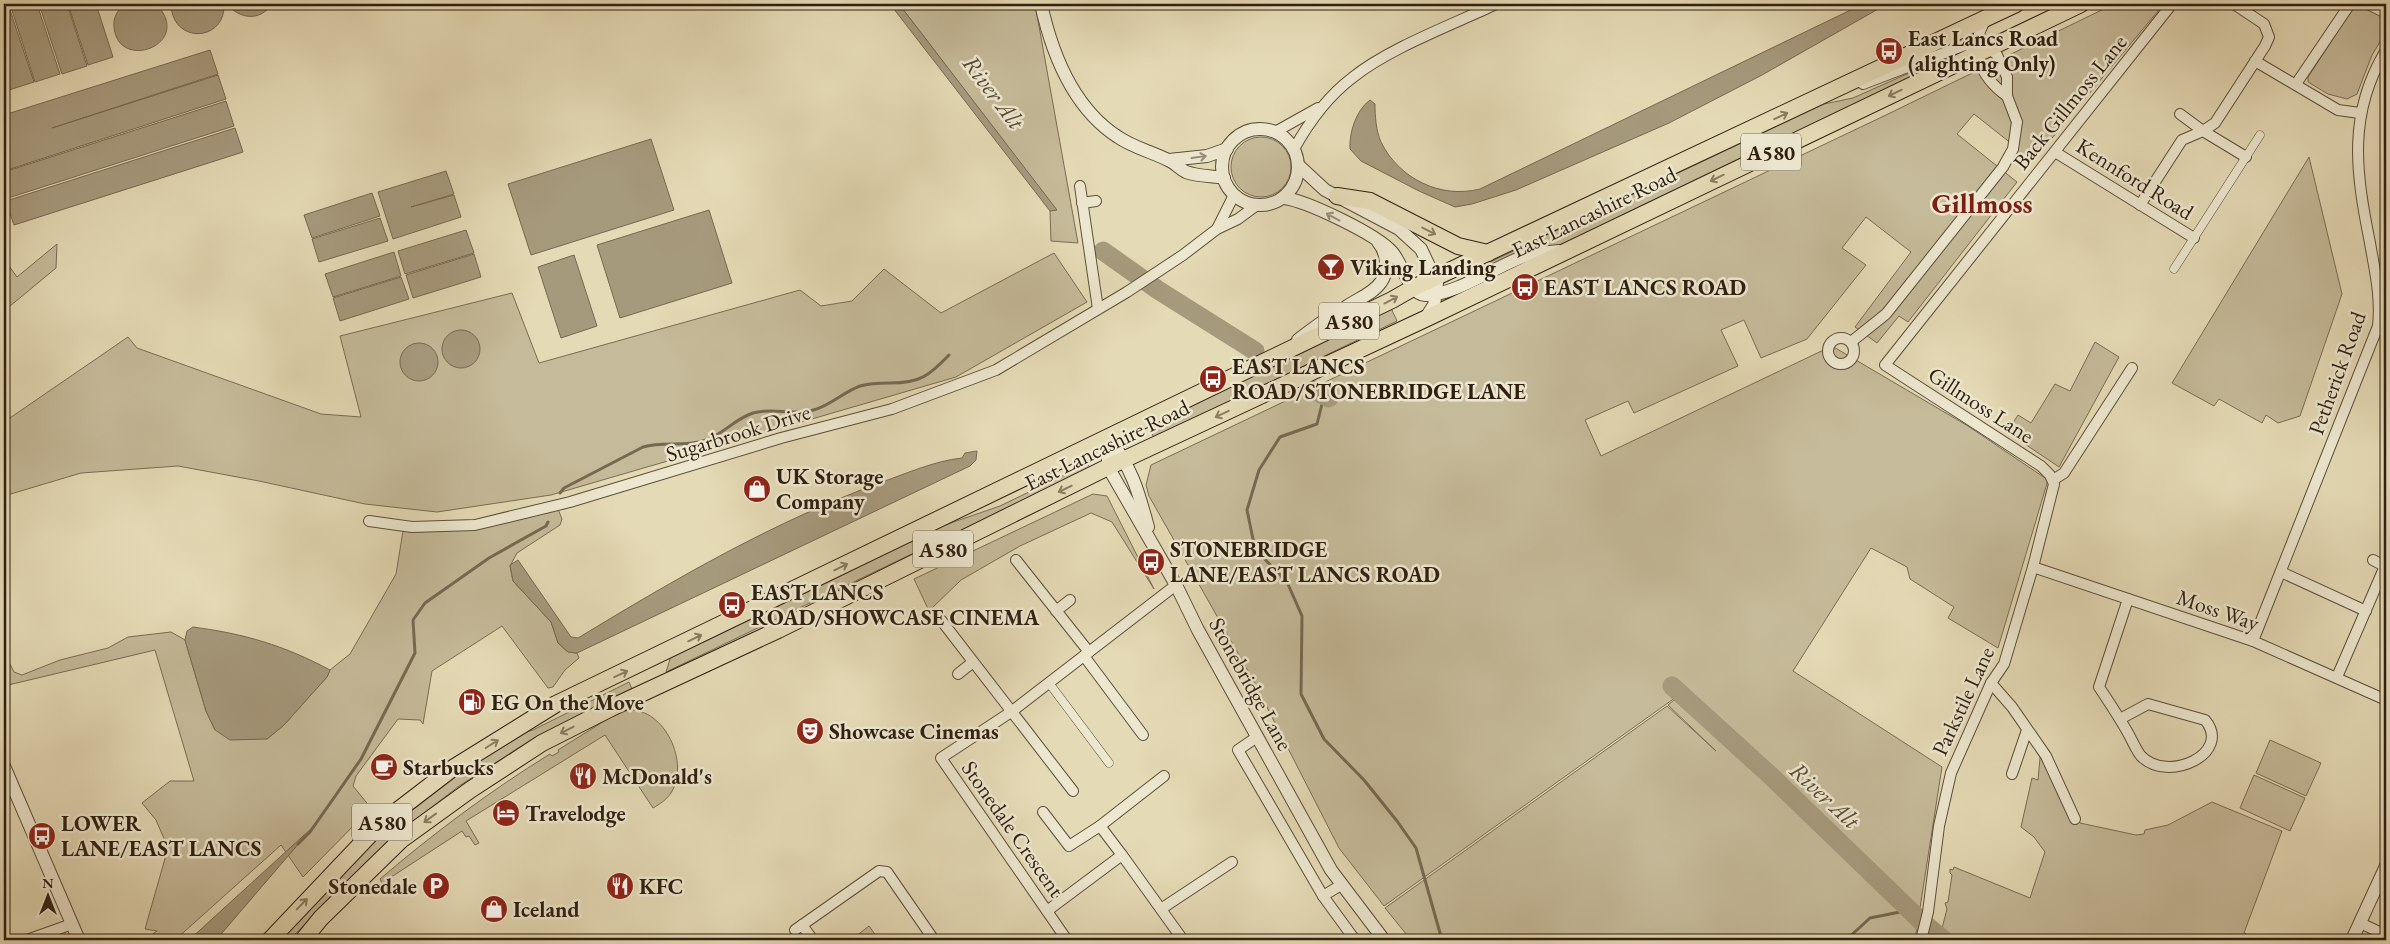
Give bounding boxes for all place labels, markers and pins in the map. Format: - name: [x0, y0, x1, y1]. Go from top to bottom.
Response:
- place label: East Lancs Road (alighting Only): [1908, 24, 2058, 78]
- bus stop icon: East Lancs Road (alighting Only): [1874, 36, 1904, 66]
- bar icon: Viking Landing: [1316, 252, 1346, 282]
- place label: Viking Landing: [1350, 253, 1497, 282]
- bus stop icon: EAST LANCS ROAD: [1510, 272, 1540, 302]
- place label: EAST LANCS ROAD: [1544, 273, 1746, 302]
- place label: EAST LANCS ROAD/STONEBRIDGE LANE: [1232, 352, 1526, 406]
- bus stop icon: EAST LANCS ROAD/STONEBRIDGE LANE: [1198, 364, 1228, 394]
- place label: UK Storage Company: [776, 462, 883, 516]
- shop icon: UK Storage Company: [742, 474, 772, 504]
- place label: STONEBRIDGE LANE/EAST LANCS ROAD: [1170, 535, 1440, 589]
- bus stop icon: STONEBRIDGE LANE/EAST LANCS ROAD: [1136, 547, 1166, 577]
- place label: EAST LANCS ROAD/SHOWCASE CINEMA: [751, 578, 1040, 632]
- bus stop icon: EAST LANCS ROAD/SHOWCASE CINEMA: [717, 590, 747, 620]
- fuel station icon: EG On the Move: [457, 687, 487, 717]
- place label: EG On the Move: [491, 688, 644, 717]
- theatre icon: Showcase Cinemas: [795, 716, 825, 746]
- place label: Showcase Cinemas: [829, 717, 999, 746]
- cafe icon: Starbucks: [369, 752, 399, 782]
- place label: Starbucks: [403, 753, 494, 782]
- restaurant icon: McDonald's: [568, 761, 598, 791]
- place label: McDonald's: [602, 762, 712, 791]
- hotel icon: Travelodge: [491, 798, 521, 828]
- place label: Travelodge: [525, 799, 626, 828]
- place label: LOWER LANE/EAST LANCS: [61, 809, 262, 863]
- bus stop icon: LOWER LANE/EAST LANCS: [27, 821, 57, 851]
- parking icon: Stonedale: [421, 871, 451, 901]
- restaurant icon: KFC: [605, 871, 635, 901]
- place label: Stonedale: [328, 872, 417, 901]
- place label: KFC: [639, 872, 683, 901]
- shop icon: Iceland: [479, 894, 509, 924]
- place label: Iceland: [513, 895, 580, 924]

